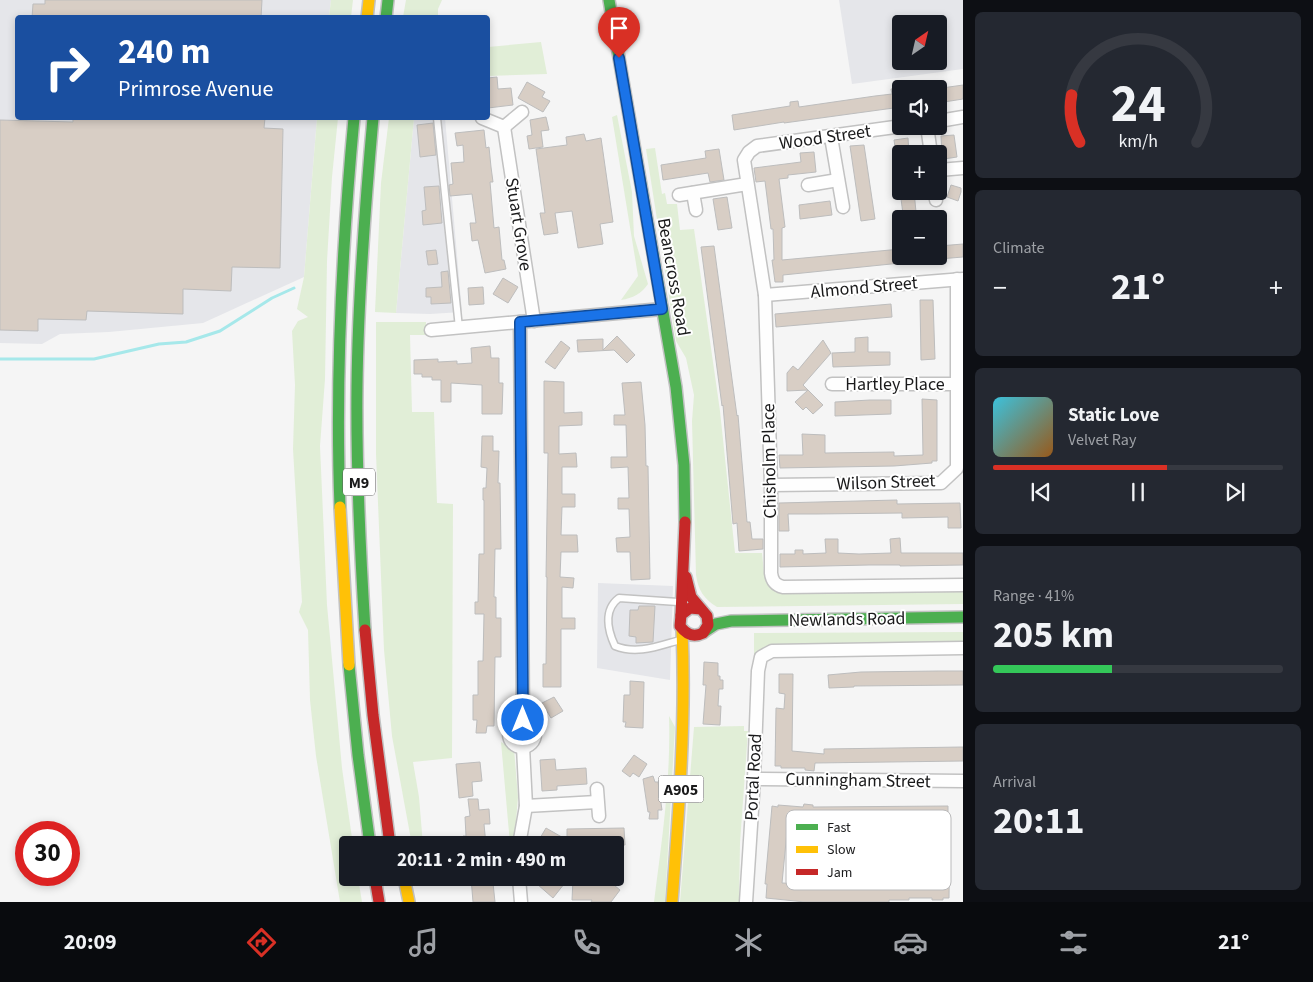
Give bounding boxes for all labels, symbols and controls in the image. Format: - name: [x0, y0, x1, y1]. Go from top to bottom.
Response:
- pin: [598, 7, 640, 58]
- icon: arrive: [605, 14, 633, 42]
- north arrow: [892, 15, 948, 70]
- map controls: [892, 15, 947, 265]
- text: 240 m: [118, 27, 210, 77]
- icon: right: [35, 35, 100, 100]
- text: 24: [1111, 68, 1165, 142]
- text: Primrose Avenue: [118, 73, 273, 105]
- button: sound: [892, 80, 947, 135]
- street label: Wood Street: [778, 119, 873, 156]
- text: km/h: [1118, 129, 1158, 154]
- button: +: [892, 145, 947, 200]
- street label: Stuart Grove: [499, 176, 538, 273]
- button: −: [892, 210, 947, 265]
- street label: Beancross Road: [651, 216, 696, 338]
- text: Climate: [993, 237, 1044, 259]
- text: 21°: [1111, 260, 1165, 314]
- text: −: [993, 268, 1007, 308]
- text: +: [1269, 268, 1283, 308]
- street label: Almond Street: [809, 270, 919, 305]
- street label: Hartley Place: [845, 372, 945, 397]
- text: Static Love: [1068, 402, 1159, 429]
- street label: Chisholm Place: [756, 403, 783, 519]
- text: Velvet Ray: [1068, 429, 1136, 451]
- road number: M9: [343, 468, 375, 496]
- street label: Wilson Street: [836, 468, 936, 497]
- icon: previous: [1027, 478, 1055, 506]
- icon: pause: [1124, 478, 1152, 506]
- icon: next: [1221, 478, 1249, 506]
- text: Range · 41%: [993, 585, 1074, 607]
- street label: Newlands Road: [788, 606, 906, 633]
- text: 205 km: [993, 608, 1114, 662]
- position arrow: [496, 693, 548, 745]
- street label: Portal Road: [739, 733, 768, 821]
- street label: Cunningham Street: [785, 767, 931, 794]
- text: Arrival: [993, 771, 1036, 793]
- road number: A905: [658, 776, 704, 802]
- text: 20:11: [993, 794, 1085, 848]
- legend: [786, 810, 951, 890]
- text: Fast: [827, 818, 851, 838]
- speed limit sign: 30: [15, 821, 80, 886]
- text: Slow: [827, 840, 856, 860]
- text: 20:11 · 2 min · 490 m: [397, 847, 566, 874]
- text: Jam: [827, 863, 852, 883]
- icon: directions: [244, 925, 279, 960]
- icon: music: [406, 925, 441, 960]
- icon: phone: [569, 925, 604, 960]
- icon: climate: [731, 925, 766, 960]
- icon: car: [893, 925, 928, 960]
- icon: filters: [1056, 925, 1091, 960]
- text: 20:09: [64, 926, 117, 958]
- text: 21°: [1218, 926, 1249, 958]

